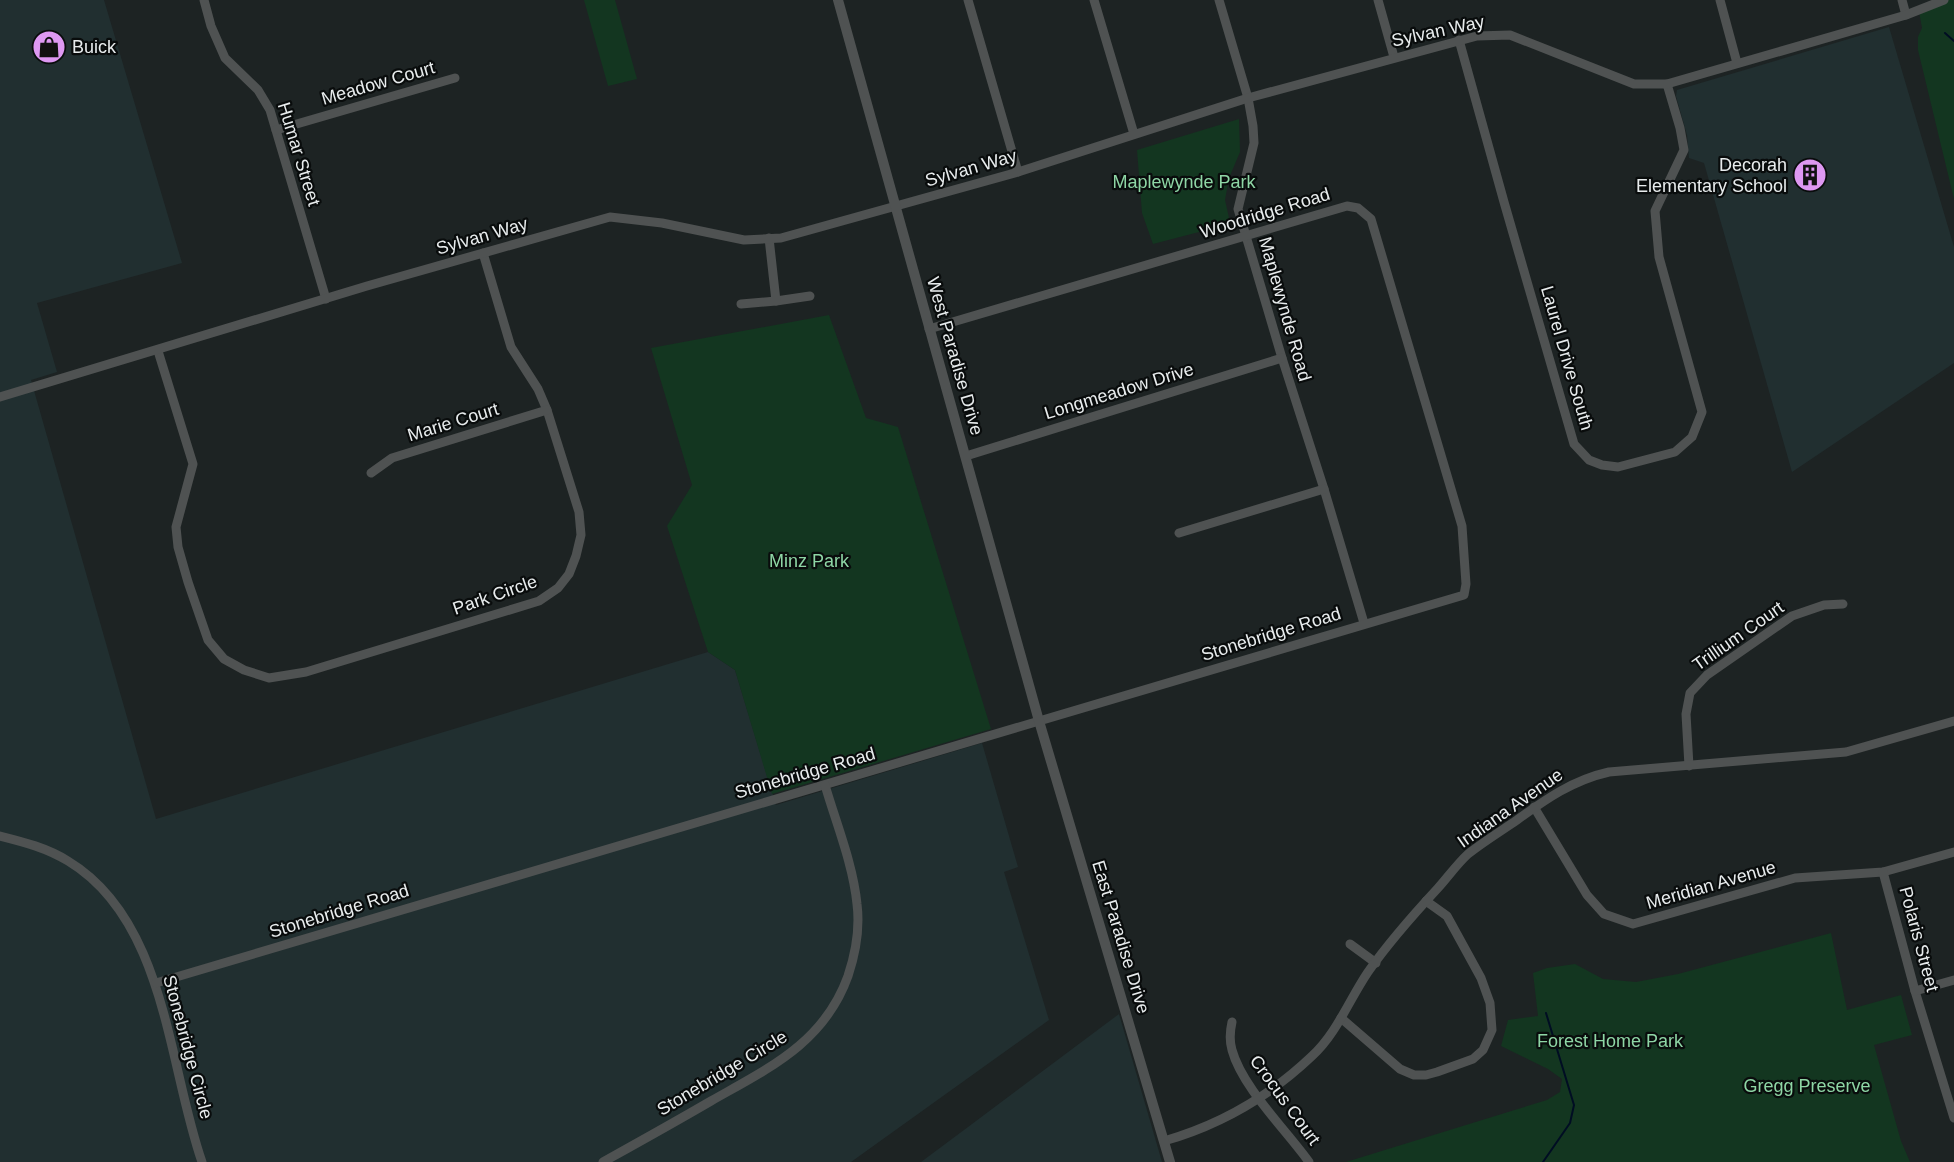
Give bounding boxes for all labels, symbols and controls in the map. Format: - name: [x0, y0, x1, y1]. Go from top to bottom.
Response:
- street label: Sylvan Way: [1390, 11, 1486, 51]
- shop icon: Buick: [31, 29, 67, 65]
- place label: Buick: [72, 37, 117, 57]
- street label: Meadow Court: [319, 57, 437, 109]
- street label: Humar Street: [274, 100, 324, 208]
- street label: Sylvan Way: [923, 145, 1019, 191]
- place label: Decorah Elementary School: [1636, 155, 1787, 196]
- building icon: Decorah Elementary School: [1792, 157, 1828, 193]
- park label: Maplewynde Park: [1112, 172, 1257, 192]
- street label: Woodridge Road: [1198, 184, 1332, 242]
- street label: Sylvan Way: [434, 213, 530, 259]
- street label: Maplewynde Road: [1255, 235, 1315, 383]
- street label: West Paradise Drive: [923, 275, 987, 437]
- street label: Laurel Drive South: [1537, 284, 1597, 432]
- street label: Longmeadow Drive: [1042, 359, 1196, 423]
- street label: Marie Court: [405, 399, 501, 445]
- park label: Minz Park: [769, 551, 850, 571]
- street label: Park Circle: [450, 571, 540, 619]
- street label: Trillium Court: [1689, 597, 1787, 675]
- street label: Stonebridge Road: [1199, 603, 1343, 665]
- street label: Stonebridge Road: [732, 743, 878, 803]
- street label: Indiana Avenue: [1454, 764, 1566, 852]
- street label: Meridian Avenue: [1644, 857, 1778, 913]
- street label: East Paradise Drive: [1088, 858, 1154, 1016]
- street label: Stonebridge Road: [267, 880, 411, 942]
- street label: Polaris Street: [1895, 884, 1943, 994]
- street label: Stonebridge Circle: [159, 973, 217, 1121]
- street label: Stonebridge Circle: [653, 1026, 791, 1120]
- park label: Forest Home Park: [1537, 1031, 1684, 1051]
- street label: Crocus Court: [1246, 1051, 1324, 1149]
- park label: Gregg Preserve: [1743, 1076, 1871, 1096]

